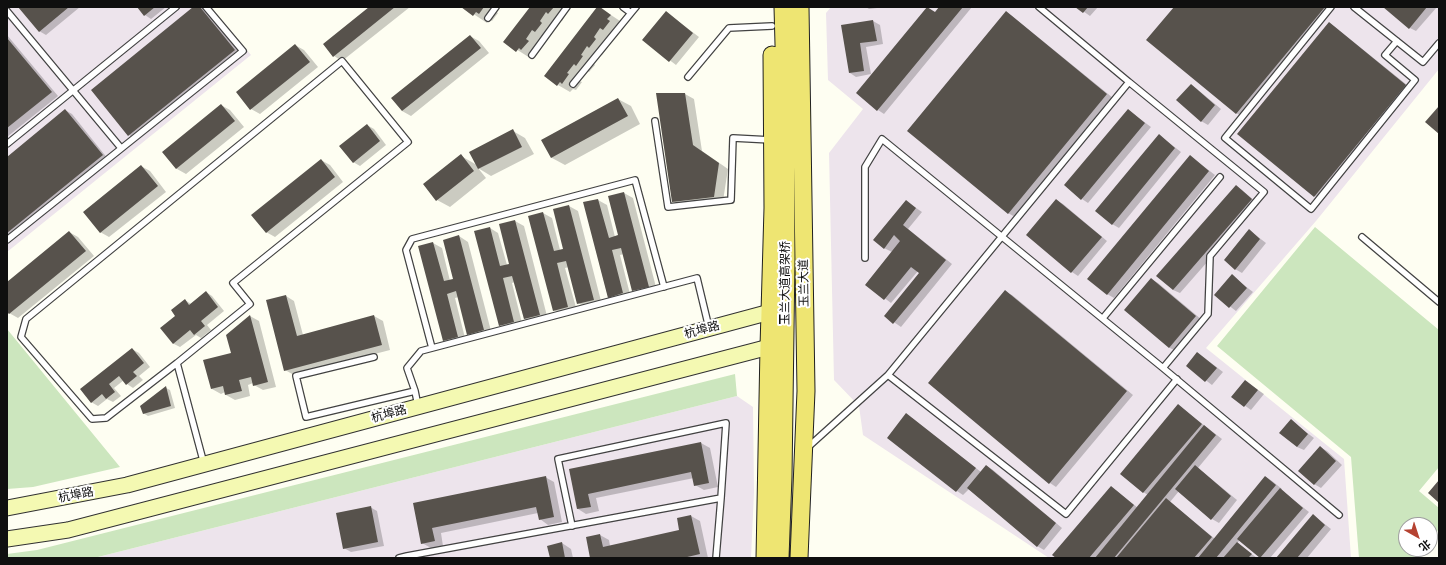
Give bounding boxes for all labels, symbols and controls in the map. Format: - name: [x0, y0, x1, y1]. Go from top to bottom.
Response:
- street label: 玉兰大道高架桥: [778, 241, 792, 325]
- street label: 玉兰大道: [796, 259, 812, 307]
- street label: 杭埠路: [683, 318, 721, 342]
- street label: 杭埠路: [370, 402, 408, 426]
- street label: 杭埠路: [57, 484, 95, 506]
- north arrow: [1398, 517, 1438, 557]
- text: 北: [1417, 537, 1433, 554]

